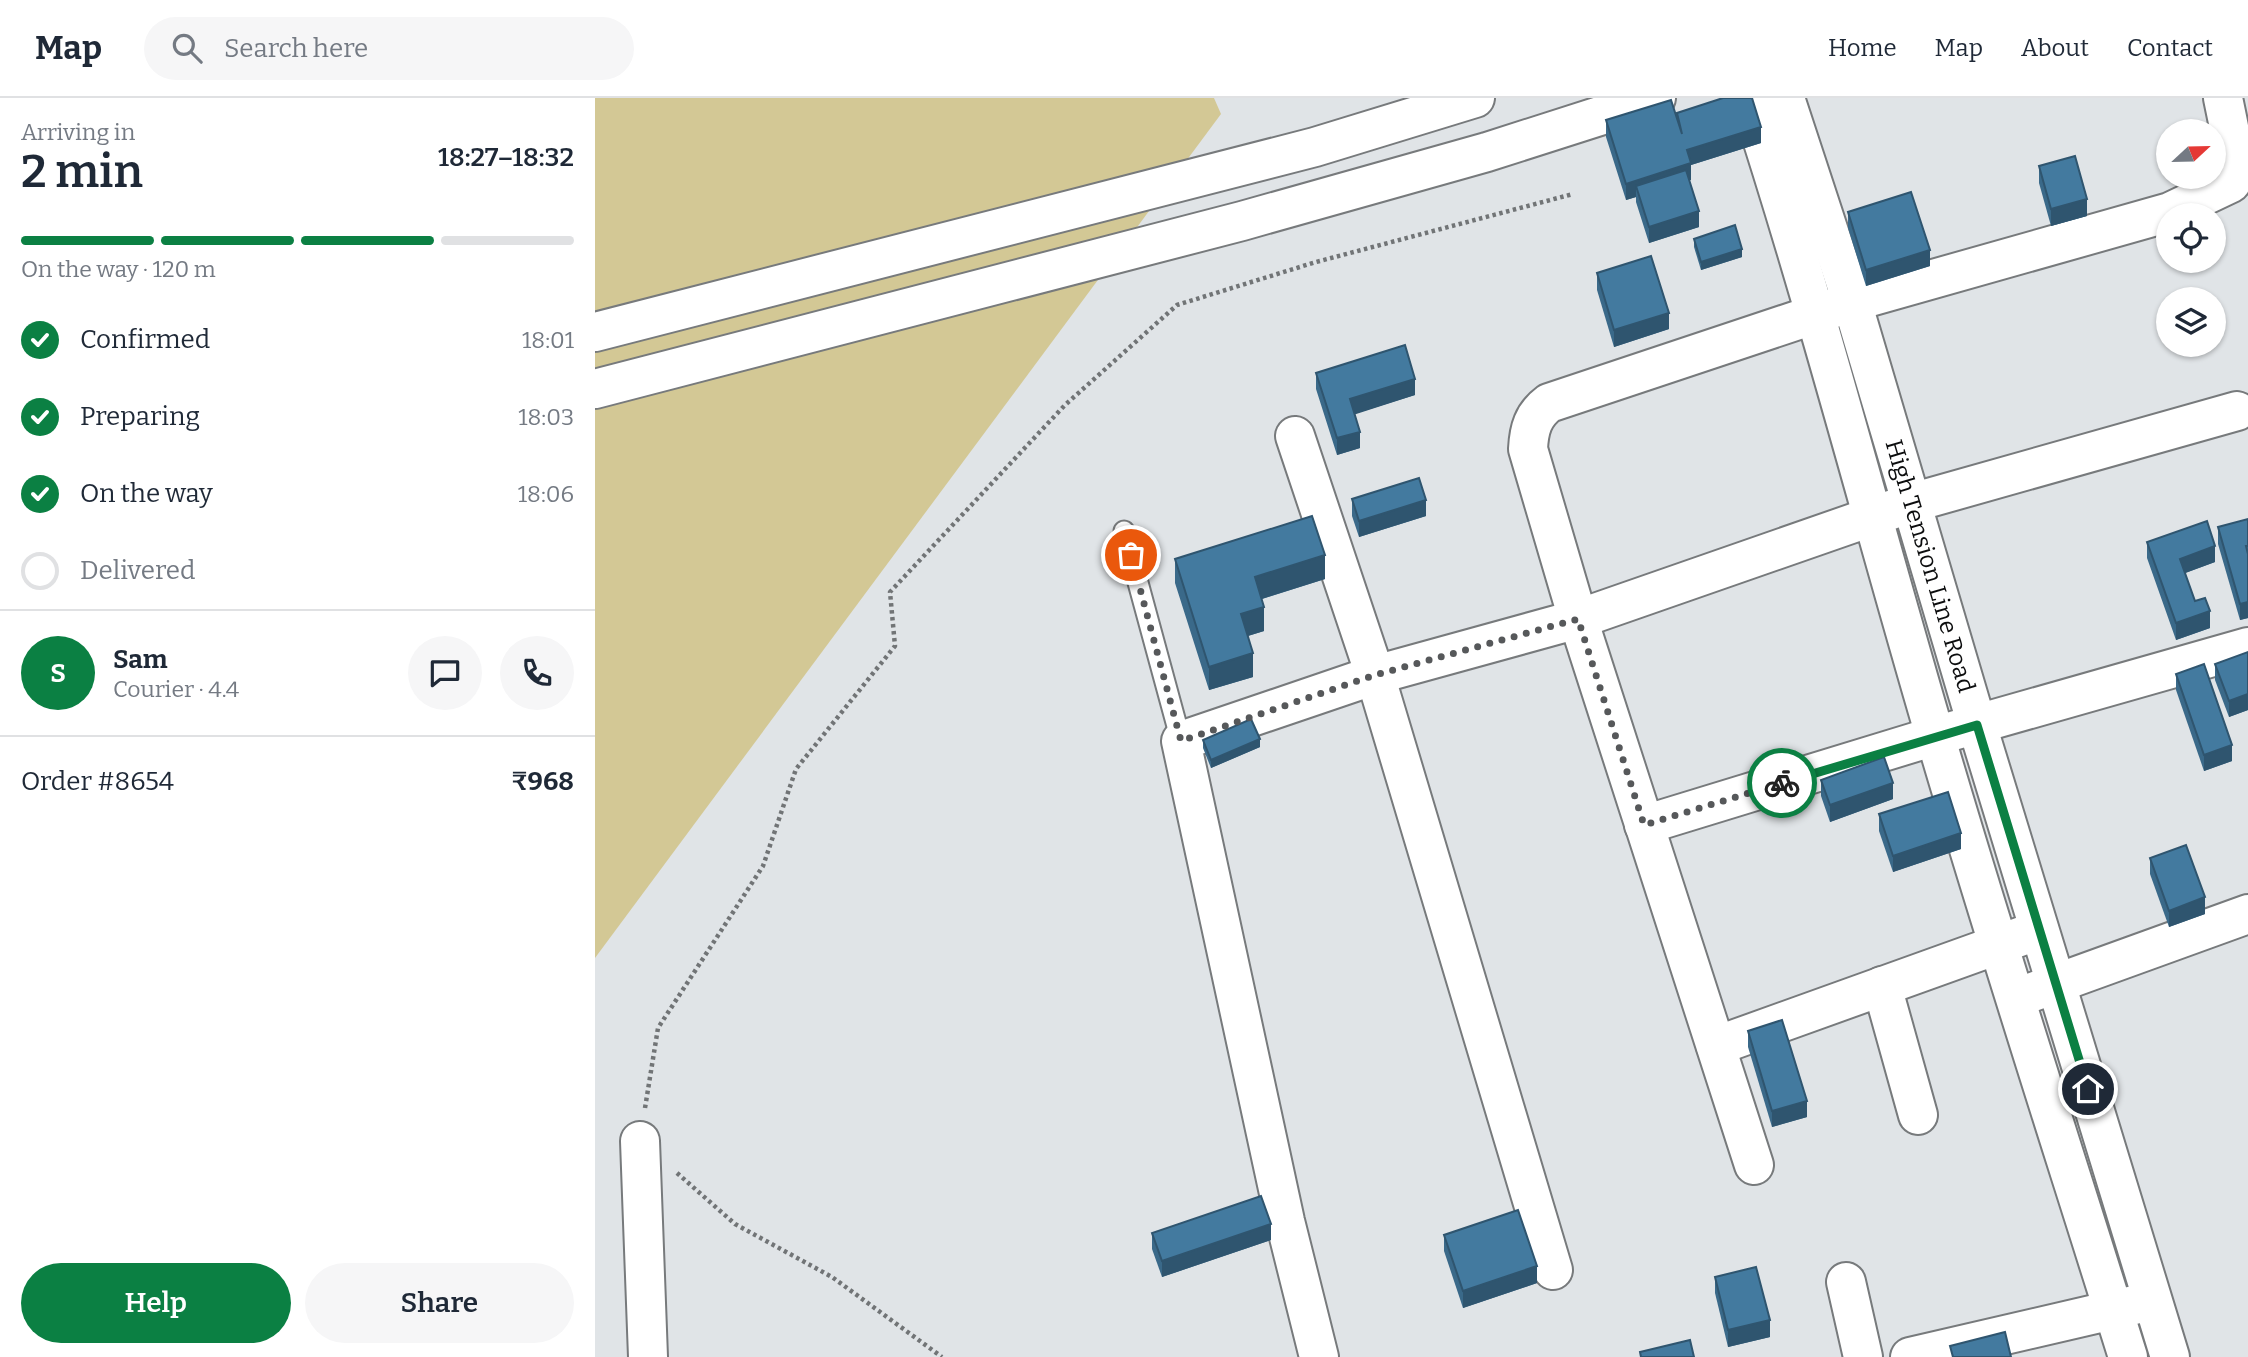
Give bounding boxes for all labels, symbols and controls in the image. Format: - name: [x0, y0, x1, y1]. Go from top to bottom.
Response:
- search box: [144, 17, 634, 80]
- text: Map: [35, 28, 102, 68]
- icon: search: [168, 29, 206, 67]
- text: Search here: [224, 33, 368, 64]
- text: Home: [1828, 34, 1897, 62]
- text: Map: [1935, 34, 1983, 62]
- text: About: [2021, 34, 2089, 62]
- text: Contact: [2127, 34, 2213, 62]
- text: Arriving in: [21, 118, 135, 146]
- north arrow: [2156, 119, 2226, 189]
- map controls: [2156, 119, 2226, 357]
- text: 18:27–18:32: [438, 142, 574, 173]
- text: 2 min: [21, 144, 143, 199]
- button: locate: [2156, 203, 2226, 273]
- text: On the way · 120 m: [21, 255, 216, 283]
- button: layers: [2156, 287, 2226, 357]
- icon: check: [21, 321, 59, 359]
- text: Confirmed: [80, 324, 210, 355]
- text: 18:01: [522, 326, 574, 354]
- icon: check: [21, 398, 59, 436]
- text: Preparing: [80, 401, 200, 432]
- text: 18:03: [518, 403, 574, 431]
- street label: High Tension Line Road: [1879, 436, 1981, 696]
- icon: check: [21, 475, 59, 513]
- text: On the way: [80, 478, 213, 509]
- text: 18:06: [518, 480, 574, 508]
- pin: [1101, 525, 1161, 585]
- icon: bag: [1112, 536, 1150, 574]
- text: Delivered: [80, 555, 195, 586]
- button: chat: [408, 636, 482, 710]
- button: phone: [500, 636, 574, 710]
- text: Sam: [113, 644, 168, 675]
- text: S: [50, 658, 66, 689]
- text: Courier · 4.4: [113, 675, 239, 703]
- courier: [1747, 748, 1817, 818]
- icon: bike: [1763, 764, 1801, 802]
- text: Order #8654: [21, 766, 174, 797]
- text: ₹968: [511, 766, 574, 797]
- pin: [2058, 1059, 2118, 1119]
- icon: home: [2069, 1070, 2107, 1108]
- button: Help: [21, 1263, 291, 1343]
- button: Share: [305, 1263, 574, 1343]

